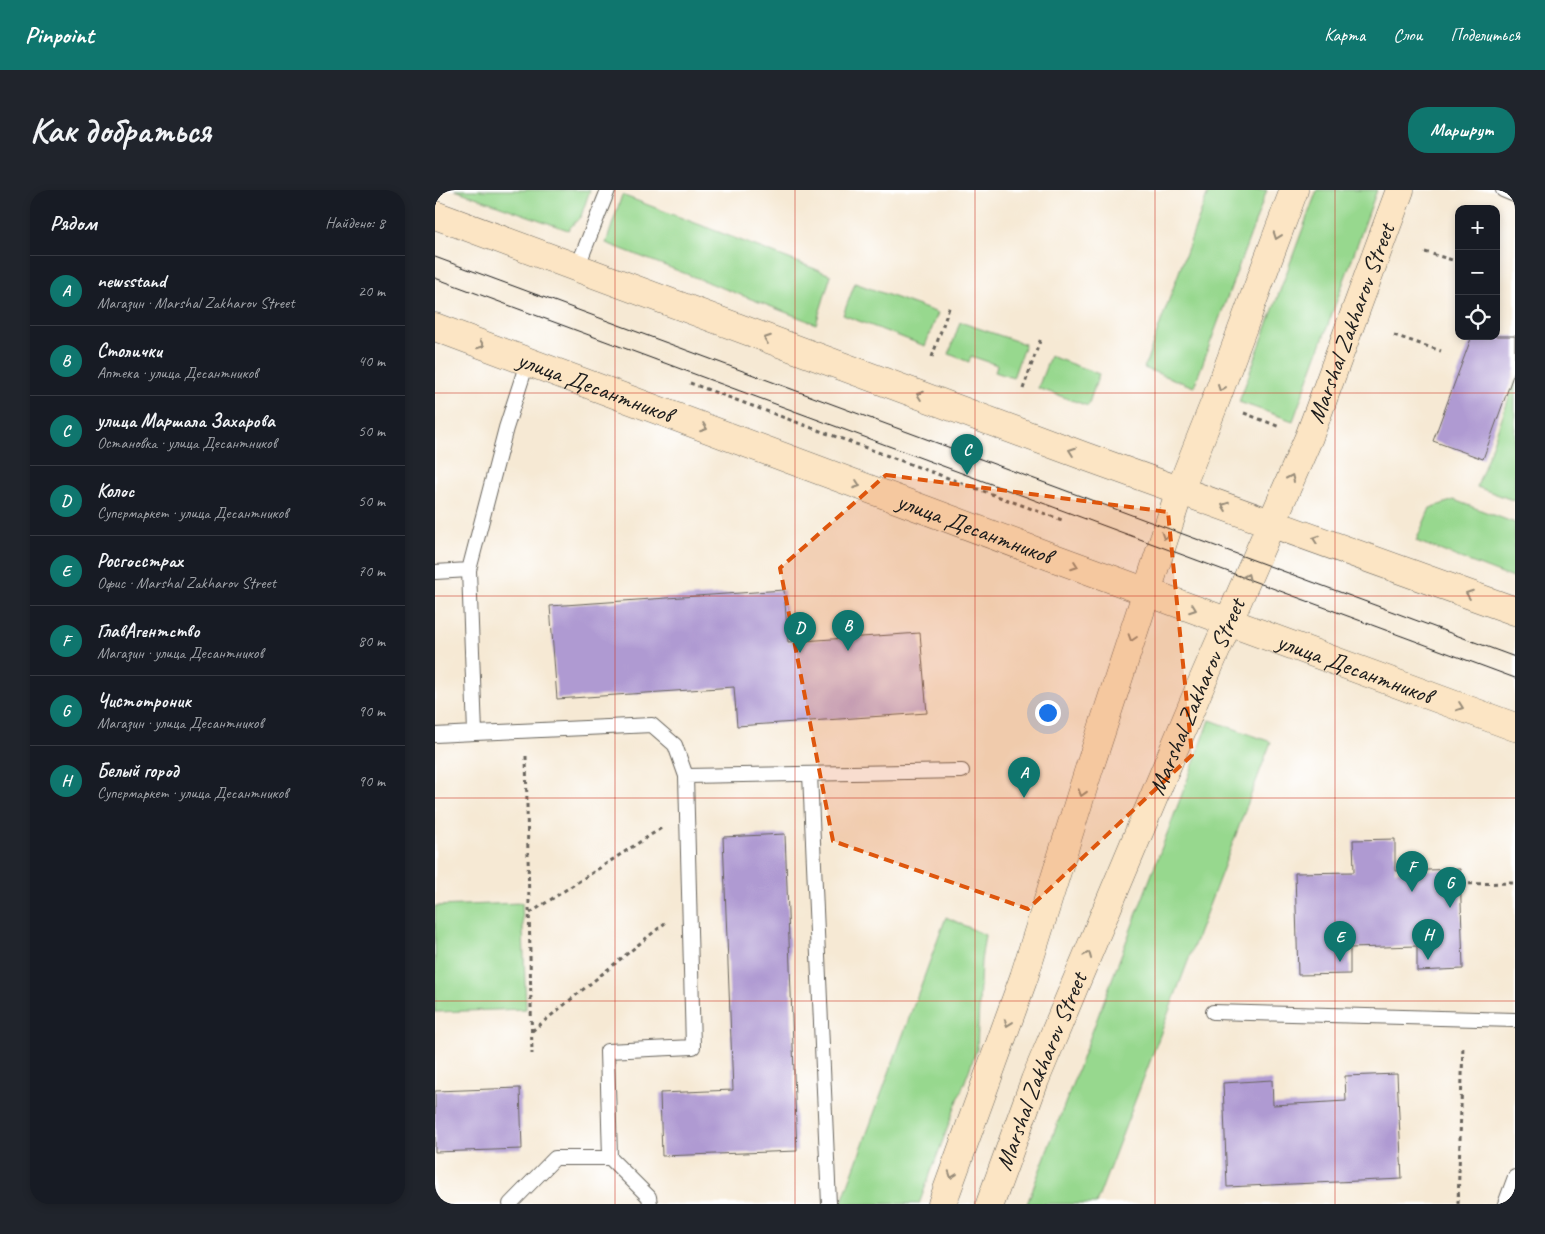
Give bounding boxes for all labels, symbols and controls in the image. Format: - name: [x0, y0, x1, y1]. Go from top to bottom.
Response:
- text: Pinpoint: [25, 20, 94, 50]
- text: Карта: [1324, 24, 1365, 46]
- text: Слои: [1393, 24, 1422, 46]
- text: Поделиться: [1450, 24, 1520, 46]
- button: Маршрут: [1408, 107, 1515, 153]
- text: Как добраться: [30, 108, 211, 153]
- map controls: [1455, 205, 1500, 340]
- button: +: [1455, 205, 1500, 250]
- text: Рядом: [50, 210, 97, 236]
- text: Найдено: 8: [325, 213, 385, 233]
- street label: Marshal Zakharov Street: [1300, 218, 1402, 427]
- one-way arrow: [1273, 231, 1283, 240]
- button: −: [1455, 250, 1500, 295]
- text: newsstand: [97, 269, 166, 293]
- text: A: [62, 281, 70, 301]
- text: 20 m: [358, 281, 385, 301]
- text: Магазин · Marshal Zakharov Street: [97, 293, 295, 313]
- button: locate: [1455, 295, 1500, 340]
- one-way arrow: [763, 334, 772, 345]
- text: Столички: [97, 339, 162, 363]
- one-way arrow: [476, 339, 484, 349]
- street label: улица Десантников: [512, 344, 681, 431]
- text: B: [62, 351, 70, 371]
- text: 40 m: [358, 351, 385, 371]
- text: Аптека · улица Десантников: [97, 363, 258, 383]
- one-way arrow: [1217, 383, 1227, 392]
- one-way arrow: [916, 391, 924, 401]
- text: улица Маршала Захарова: [97, 409, 274, 433]
- text: C: [62, 421, 70, 441]
- text: 50 m: [358, 421, 385, 441]
- one-way arrow: [699, 422, 708, 432]
- text: Остановка · улица Десантников: [97, 433, 276, 453]
- pin: C: [951, 434, 983, 475]
- one-way arrow: [1068, 447, 1077, 457]
- one-way arrow: [1284, 474, 1295, 483]
- text: Колос: [97, 479, 134, 503]
- one-way arrow: [852, 479, 860, 489]
- street label: улица Десантников: [891, 485, 1060, 572]
- text: D: [61, 491, 71, 511]
- text: 50 m: [358, 491, 385, 511]
- one-way arrow: [1221, 502, 1230, 512]
- text: Супермаркет · улица Десантников: [97, 503, 288, 523]
- one-way arrow: [1161, 532, 1171, 540]
- one-way arrow: [1313, 535, 1321, 545]
- text: Росгосстрах: [97, 549, 183, 573]
- one-way arrow: [1070, 560, 1078, 570]
- text: E: [62, 561, 70, 581]
- text: 70 m: [358, 561, 385, 581]
- text: Офис · Marshal Zakharov Street: [97, 573, 276, 593]
- one-way arrow: [1241, 573, 1252, 582]
- one-way arrow: [1465, 590, 1474, 600]
- street label: Marshal Zakharov Street: [1142, 592, 1253, 799]
- one-way arrow: [1188, 603, 1197, 613]
- pin: B: [832, 610, 864, 651]
- pin: D: [784, 612, 816, 653]
- text: ГлавАгентство: [97, 619, 200, 643]
- street label: улица Десантников: [1271, 625, 1440, 712]
- text: F: [62, 631, 70, 651]
- text: 80 m: [358, 631, 385, 651]
- one-way arrow: [1128, 634, 1138, 642]
- text: Магазин · улица Десантников: [97, 643, 263, 663]
- text: Чистотроник: [97, 689, 191, 713]
- your location: [1035, 700, 1061, 726]
- text: G: [62, 701, 70, 721]
- text: 90 m: [358, 701, 385, 721]
- one-way arrow: [1456, 701, 1464, 711]
- text: Магазин · улица Десантников: [97, 713, 263, 733]
- pin: A: [1008, 757, 1040, 798]
- text: Белый город: [97, 759, 179, 783]
- text: H: [61, 771, 71, 791]
- text: 90 m: [358, 771, 385, 791]
- text: Супермаркет · улица Десантников: [97, 783, 288, 803]
- one-way arrow: [1077, 788, 1087, 796]
- pin: F: [1396, 851, 1428, 892]
- pin: G: [1434, 867, 1466, 908]
- pin: H: [1412, 919, 1444, 960]
- pin: E: [1324, 921, 1356, 962]
- one-way arrow: [1081, 951, 1092, 960]
- street label: Marshal Zakharov Street: [988, 966, 1094, 1174]
- one-way arrow: [1004, 1018, 1014, 1026]
- one-way arrow: [948, 1170, 958, 1179]

